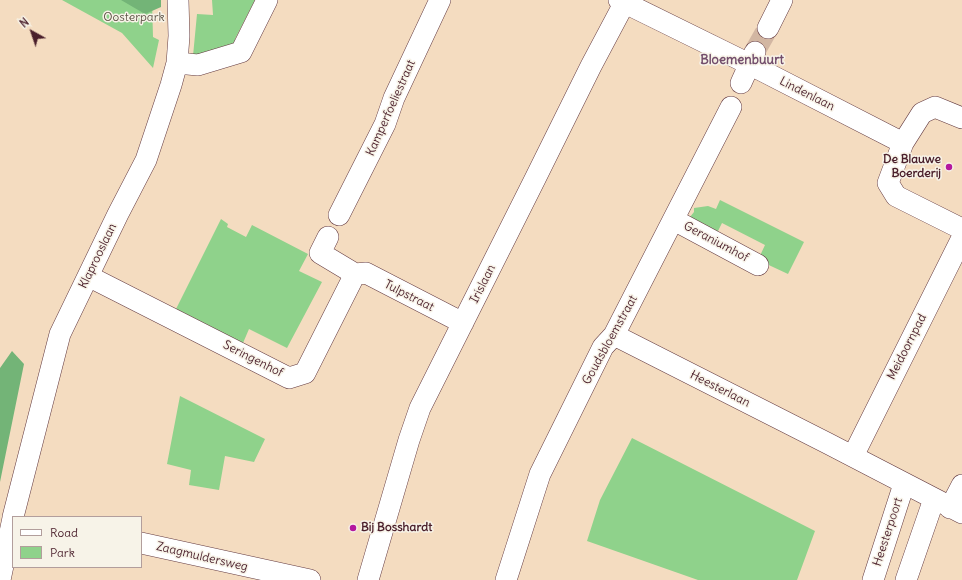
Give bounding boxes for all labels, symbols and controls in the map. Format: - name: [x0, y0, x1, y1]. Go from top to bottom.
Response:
- park label: Oosterpark: [103, 11, 165, 25]
- north arrow: [12, 12, 52, 52]
- text: N: [17, 15, 32, 31]
- district label: Bloemenbuurt: [700, 52, 784, 68]
- street label: Kamperfoeliestraat: [363, 58, 419, 158]
- street label: Lindenlaan: [777, 74, 837, 114]
- place label: De Blauwe Boerderij: [883, 153, 941, 181]
- marker: De Blauwe Boerderij: [944, 162, 954, 172]
- street label: Geraniumhof: [681, 219, 751, 265]
- street label: Klaprooslaan: [76, 221, 120, 291]
- street label: Irislaan: [467, 262, 499, 306]
- street label: Tulpstraat: [382, 277, 436, 315]
- street label: Goudsbloemstraat: [579, 293, 641, 387]
- street label: Meidoornpad: [884, 312, 930, 382]
- street label: Seringenhof: [221, 338, 285, 380]
- street label: Heesterlaan: [688, 368, 752, 410]
- street label: Heesterpoort: [870, 496, 906, 568]
- legend: [12, 516, 142, 568]
- place label: Bij Bosshardt: [361, 521, 432, 535]
- marker: Bij Bosshardt: [348, 523, 358, 533]
- text: Road: [50, 525, 78, 540]
- street label: Zaagmuldersweg: [155, 539, 249, 575]
- text: Park: [50, 545, 75, 560]

